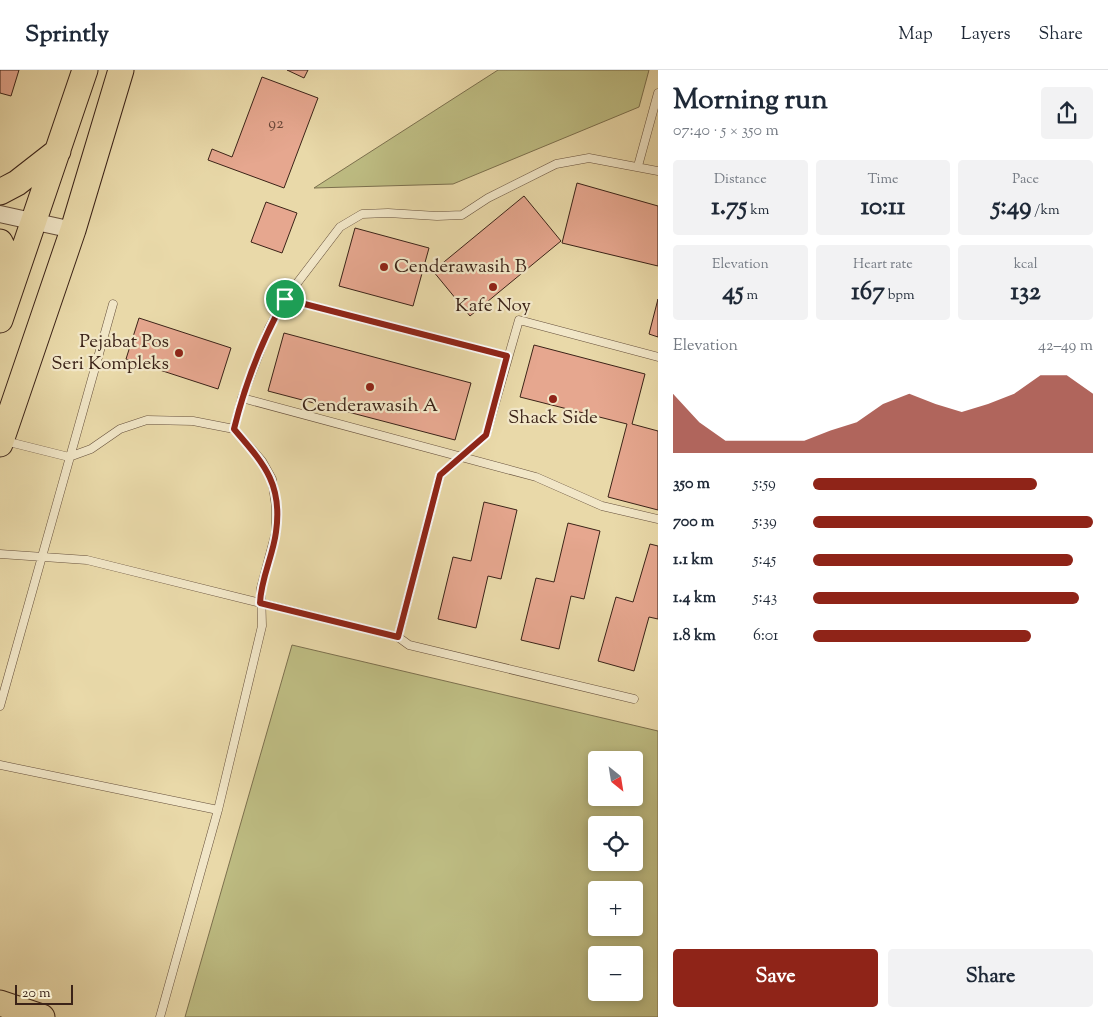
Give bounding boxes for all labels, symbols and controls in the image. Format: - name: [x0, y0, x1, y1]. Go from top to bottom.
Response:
- text: Sprintly: [25, 18, 109, 52]
- text: Map: [898, 22, 933, 48]
- text: Layers: [961, 22, 1011, 48]
- text: Share: [1039, 22, 1083, 48]
- text: Morning run: [673, 81, 828, 121]
- button: share: [1041, 87, 1093, 139]
- house number: 92: [268, 113, 284, 136]
- text: 07:40 · 5 × 350 m: [673, 120, 779, 143]
- text: Distance: [714, 170, 767, 190]
- text: Time: [867, 170, 899, 190]
- text: Pace: [1012, 170, 1039, 190]
- text: 1.75: [711, 190, 747, 226]
- text: 10:11: [861, 190, 905, 226]
- text: 5:49: [992, 190, 1031, 226]
- text: km: [747, 201, 769, 221]
- text: /km: [1031, 201, 1060, 221]
- place label: Cenderawasih B: [394, 254, 527, 281]
- text: Elevation: [712, 255, 769, 275]
- text: Heart rate: [853, 255, 913, 275]
- text: kcal: [1014, 255, 1038, 275]
- marker: Cenderawasih B: [378, 261, 390, 273]
- text: 45: [722, 275, 744, 311]
- text: 167: [851, 275, 885, 311]
- text: 132: [1011, 275, 1041, 311]
- pin: [264, 278, 306, 320]
- marker: Kafe Noy: [487, 281, 499, 293]
- icon: arrive: [271, 285, 299, 313]
- text: m: [744, 286, 758, 306]
- text: bpm: [885, 286, 915, 306]
- place label: Kafe Noy: [455, 293, 531, 320]
- place label: Pejabat Pos Seri Kompleks: [51, 329, 169, 378]
- text: Elevation: [673, 335, 738, 358]
- text: 42–49 m: [1038, 335, 1093, 358]
- marker: Pejabat Pos Seri Kompleks: [173, 347, 185, 359]
- marker: Cenderawasih A: [364, 381, 376, 393]
- place label: Cenderawasih A: [302, 393, 439, 420]
- marker: Shack Side: [547, 393, 559, 405]
- place label: Shack Side: [508, 405, 598, 432]
- text: 350 m: [673, 473, 710, 496]
- text: 5:59: [753, 473, 776, 496]
- text: 700 m: [673, 511, 714, 534]
- text: 5:39: [753, 511, 777, 534]
- text: 1.1 km: [673, 549, 713, 572]
- text: 5:45: [753, 549, 776, 572]
- text: 1.4 km: [673, 587, 716, 610]
- text: 5:43: [753, 587, 777, 610]
- text: 1.8 km: [673, 625, 716, 648]
- text: 6:01: [753, 625, 779, 648]
- north arrow: [588, 751, 642, 806]
- map controls: [588, 751, 643, 1001]
- button: locate: [588, 816, 643, 871]
- button: +: [588, 881, 643, 936]
- button: −: [588, 946, 643, 1001]
- button: Save: [673, 949, 878, 1007]
- button: Share: [888, 949, 1093, 1007]
- scale bar: [15, 982, 72, 1005]
- text: 20 m: [22, 984, 51, 1004]

